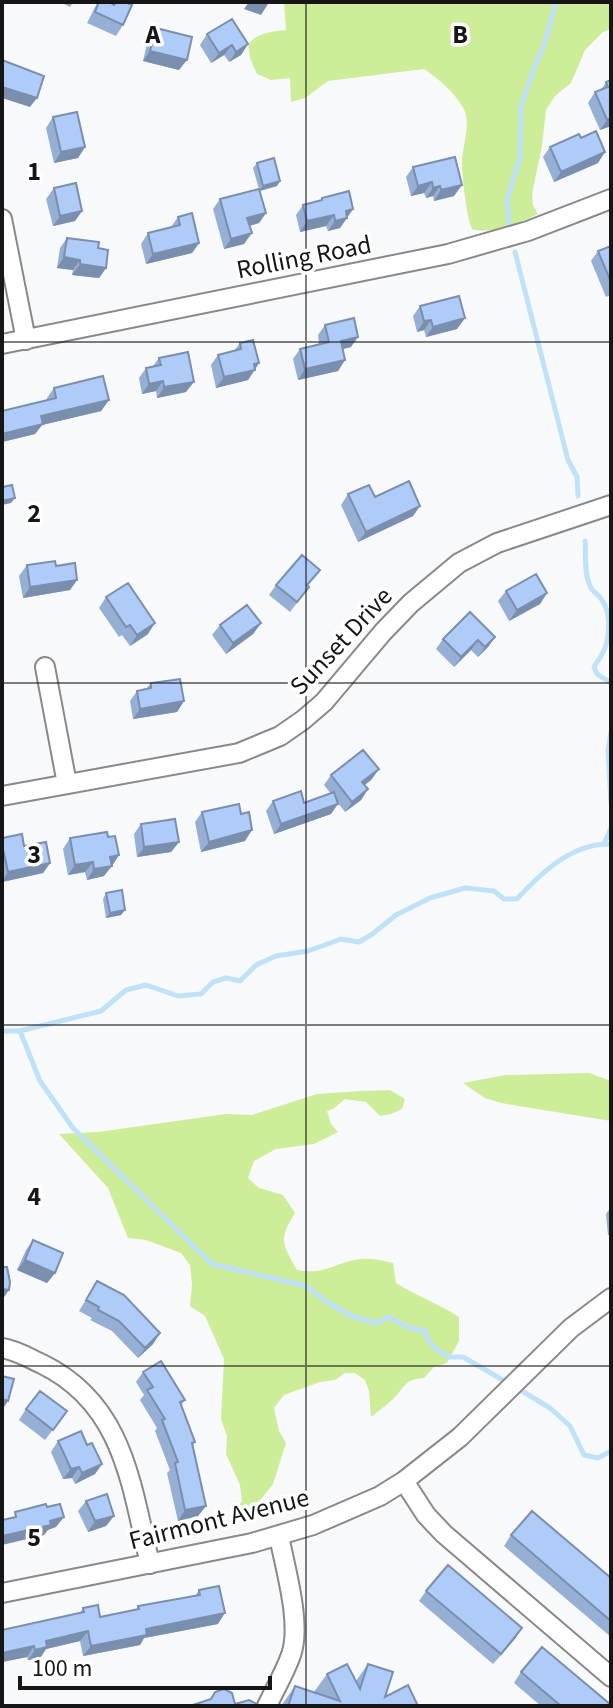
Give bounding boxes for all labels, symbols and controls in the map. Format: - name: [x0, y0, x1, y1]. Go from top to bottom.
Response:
- text: A: [145, 16, 162, 53]
- text: B: [452, 16, 468, 53]
- text: 1: [27, 153, 41, 190]
- street label: Rolling Road: [233, 226, 375, 288]
- text: 2: [27, 495, 41, 532]
- street label: Sunset Drive: [281, 579, 401, 703]
- text: 3: [27, 836, 41, 873]
- text: 4: [27, 1178, 41, 1215]
- street label: Fairmont Avenue: [125, 1479, 313, 1559]
- text: 5: [27, 1519, 41, 1556]
- scale bar: [20, 1640, 270, 1690]
- text: 100 m: [32, 1651, 92, 1686]

